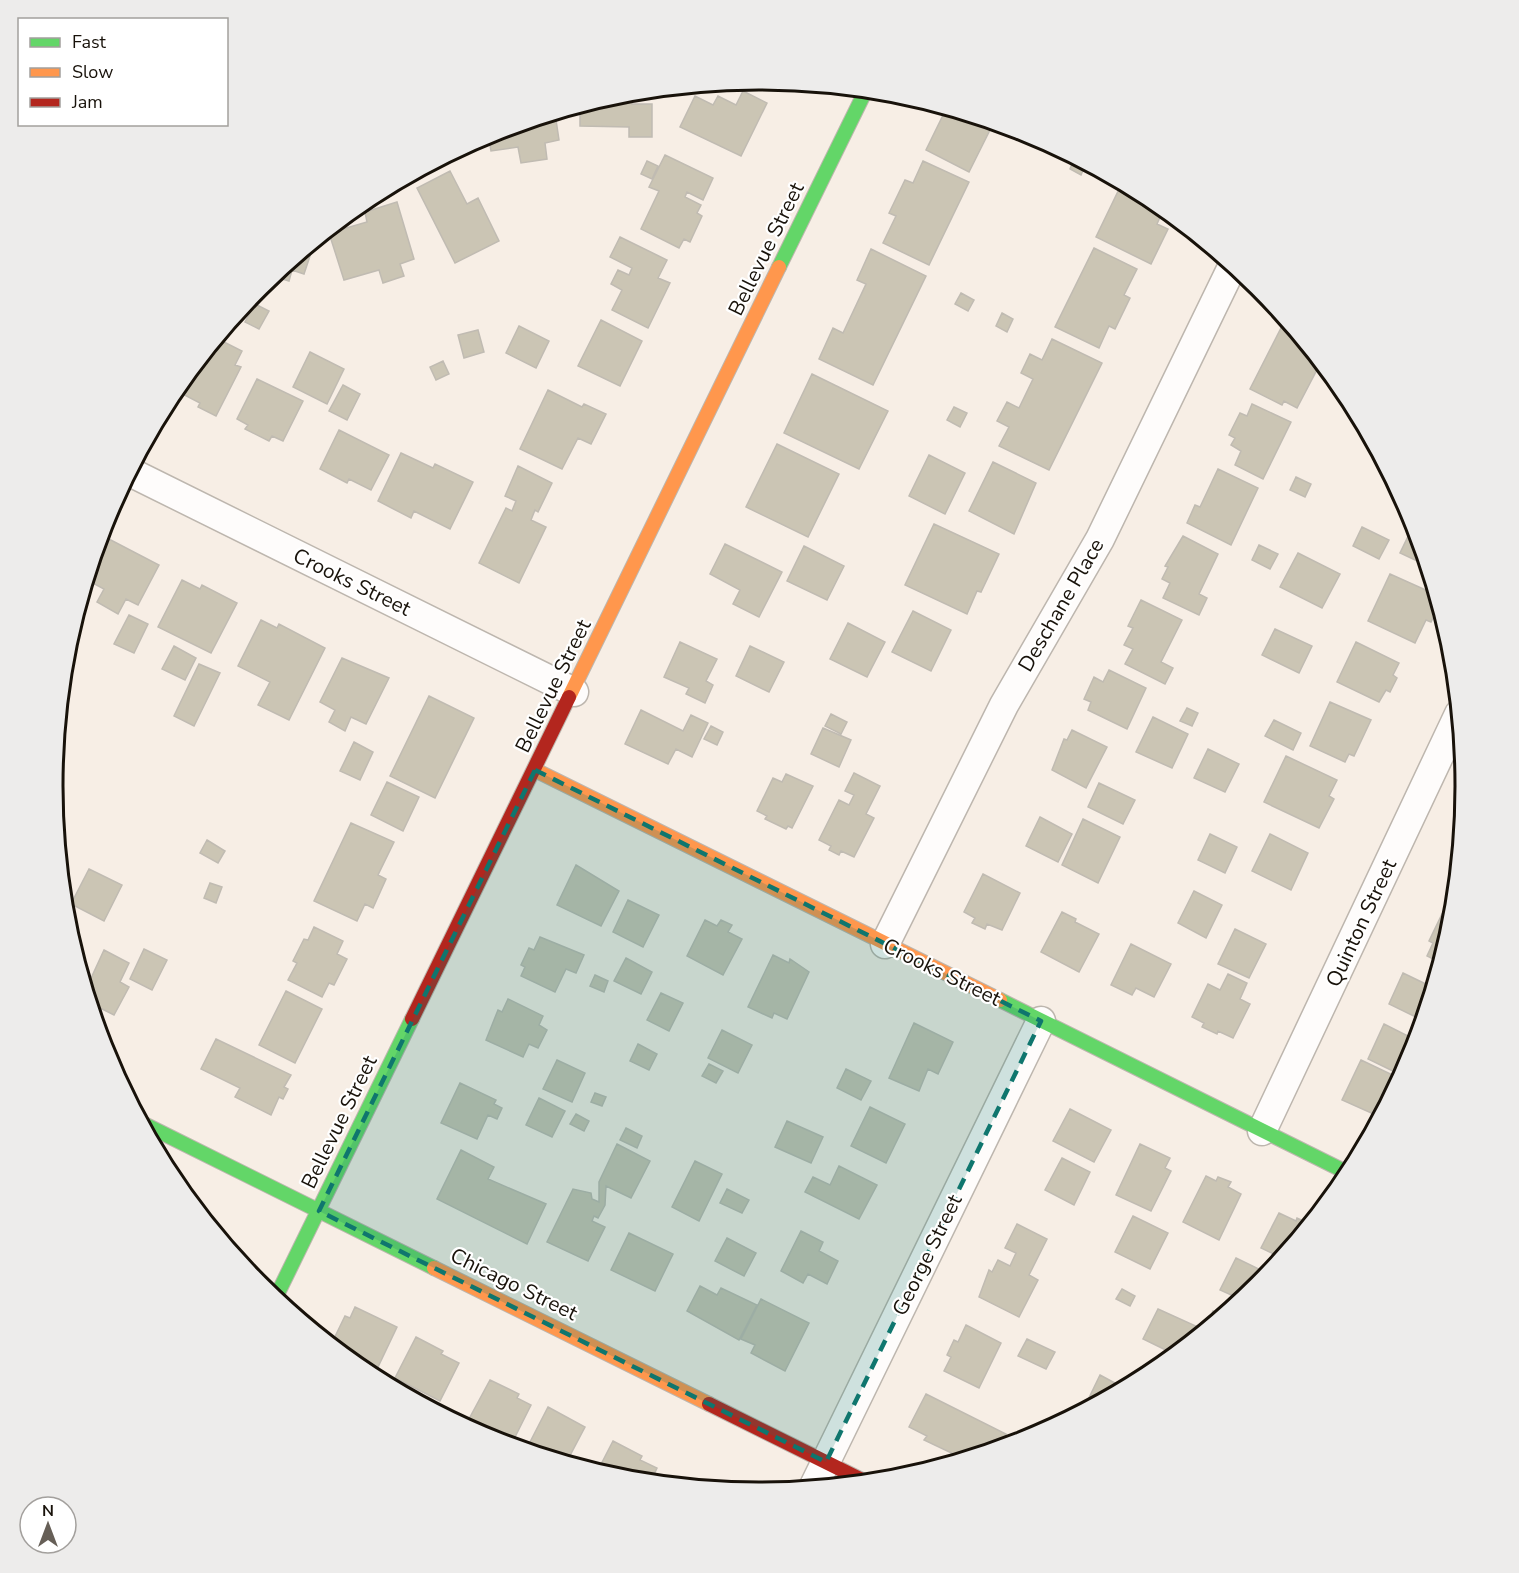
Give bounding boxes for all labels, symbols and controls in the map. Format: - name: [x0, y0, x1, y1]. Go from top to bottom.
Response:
- legend: [18, 18, 228, 126]
- text: Fast: [72, 30, 107, 54]
- text: Slow: [72, 60, 113, 84]
- text: Jam: [71, 90, 103, 114]
- street label: Bellevue Street: [722, 177, 811, 320]
- street label: Deschane Place: [1012, 533, 1110, 677]
- street label: Crooks Street: [288, 541, 416, 623]
- street label: Bellevue Street: [509, 614, 598, 757]
- street label: Quinton Street: [1319, 854, 1403, 992]
- street label: Crooks Street: [878, 931, 1006, 1013]
- street label: Bellevue Street: [295, 1050, 384, 1193]
- street label: George Street: [886, 1189, 969, 1320]
- street label: Chicago Street: [446, 1241, 583, 1327]
- north arrow: [18, 1495, 78, 1555]
- text: N: [42, 1500, 54, 1522]

